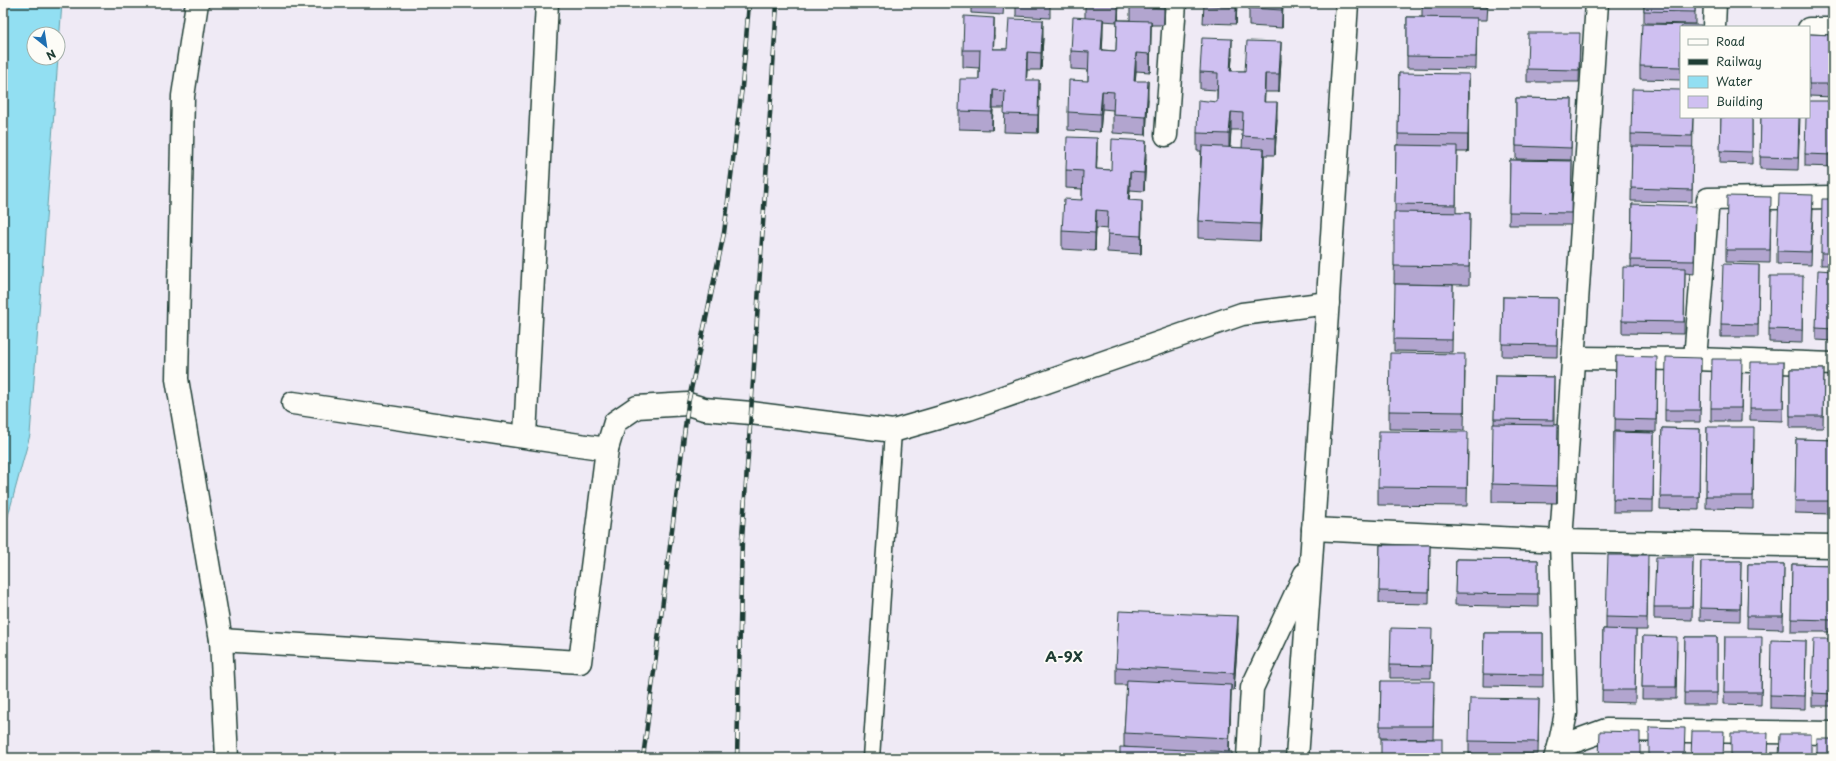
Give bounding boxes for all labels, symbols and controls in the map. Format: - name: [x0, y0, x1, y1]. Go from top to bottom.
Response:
- north arrow: [26, 26, 66, 66]
- legend: [1680, 26, 1810, 118]
- text: Road: [1716, 32, 1745, 50]
- text: N: [43, 46, 59, 65]
- text: Railway: [1716, 52, 1762, 70]
- text: Water: [1716, 72, 1753, 90]
- text: Building: [1716, 92, 1763, 110]
- district label: A-9X: [1045, 644, 1084, 667]

